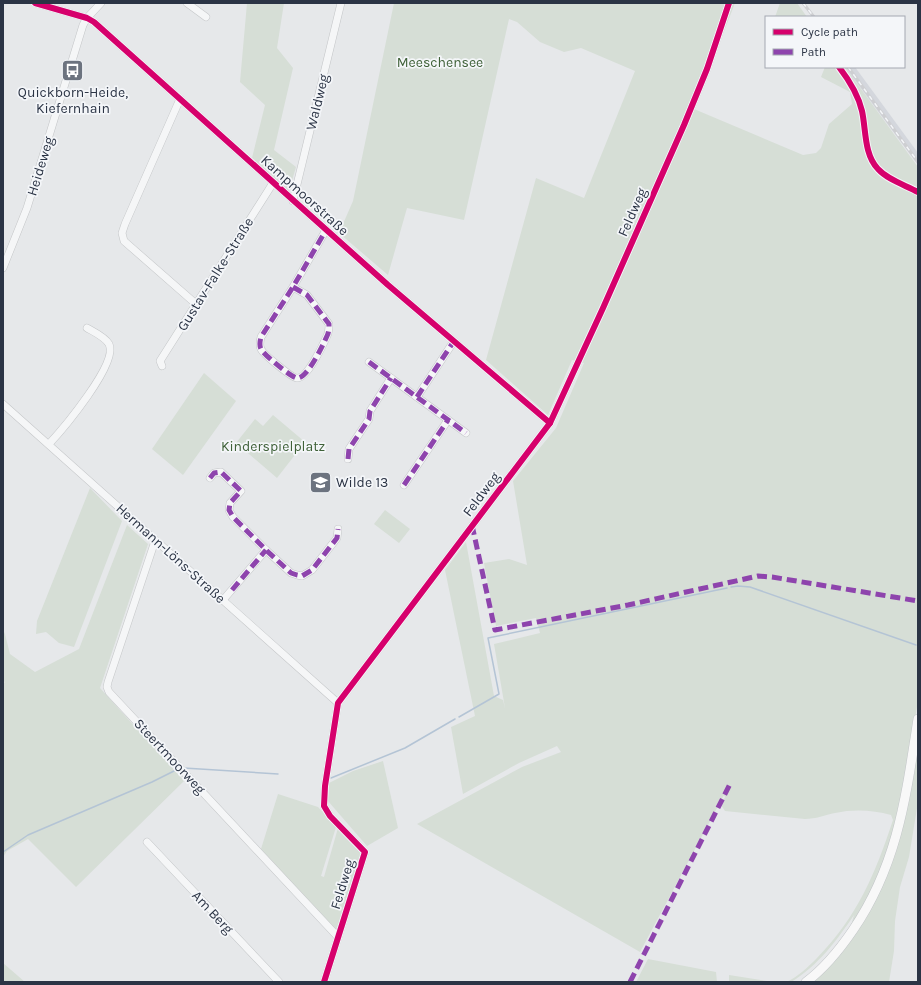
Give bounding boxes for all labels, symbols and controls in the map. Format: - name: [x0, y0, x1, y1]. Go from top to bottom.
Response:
- legend: [765, 16, 905, 68]
- text: Cycle path: [801, 25, 858, 39]
- text: Path: [801, 45, 826, 59]
- park label: Meeschensee: [397, 54, 483, 71]
- bus stop icon: Quickborn-Heide, Kiefernhain: [60, 57, 86, 83]
- street label: Waldweg: [302, 72, 333, 132]
- place label: Quickborn-Heide, Kiefernhain: [18, 84, 128, 117]
- street label: Heideweg: [23, 134, 58, 198]
- street label: Kampmoorstraße: [257, 152, 352, 239]
- street label: Feldweg: [614, 185, 651, 239]
- street label: Gustav-Falke-Straße: [174, 214, 257, 334]
- park label: Kinderspielplatz: [221, 438, 325, 455]
- school or university icon: Wilde 13: [307, 469, 333, 495]
- street label: Feldweg: [459, 469, 504, 520]
- place label: Wilde 13: [336, 474, 388, 491]
- street label: Hermann-Löns-Straße: [112, 500, 229, 607]
- street label: Steertmoorweg: [130, 715, 209, 798]
- street label: Feldweg: [327, 857, 358, 911]
- street label: Am Berg: [188, 887, 237, 938]

